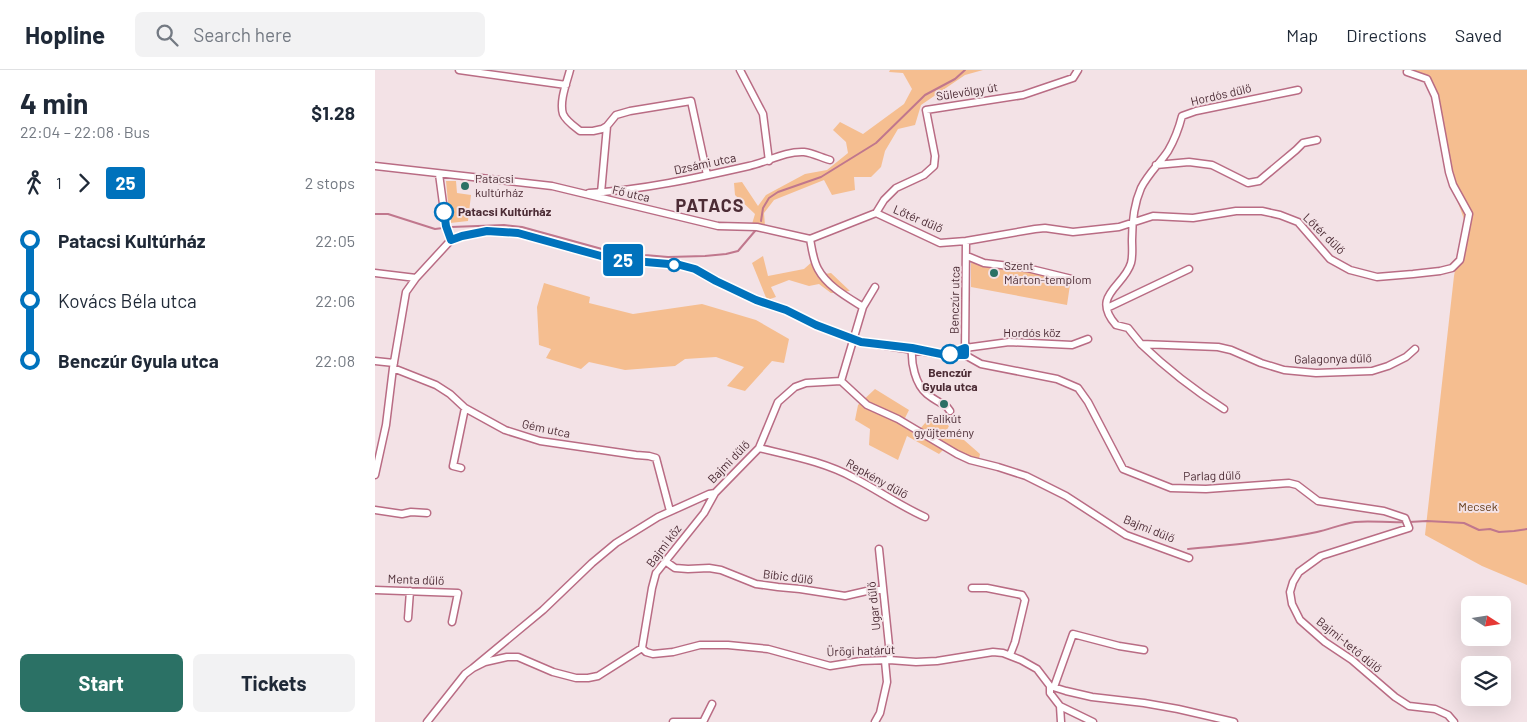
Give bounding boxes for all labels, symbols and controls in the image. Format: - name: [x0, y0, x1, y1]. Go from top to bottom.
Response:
- search box: [135, 12, 485, 57]
- text: Hopline: [25, 20, 105, 49]
- icon: search: [153, 21, 181, 49]
- text: Search here: [193, 23, 292, 46]
- text: Map: [1286, 24, 1318, 46]
- text: Directions: [1346, 24, 1427, 46]
- text: Saved: [1455, 24, 1502, 46]
- street label: Sülevölgy út: [935, 79, 999, 103]
- street label: Hordós dűlő: [1189, 80, 1253, 108]
- text: 4 min: [20, 86, 88, 120]
- text: $1.28: [311, 101, 355, 124]
- text: 22:04 – 22:08 · Bus: [20, 122, 150, 141]
- street label: Dzsámi utca: [673, 150, 737, 176]
- icon: walk: [20, 169, 48, 197]
- icon: forward: [70, 169, 98, 197]
- place label: Patacsi kultúrház: [475, 171, 523, 199]
- text: 25: [116, 172, 135, 194]
- text: 1: [56, 173, 62, 192]
- text: 2 stops: [305, 173, 355, 192]
- marker: Patacsi kultúrház: [459, 180, 471, 192]
- street label: Fő utca: [611, 182, 651, 204]
- district label: PATACS: [676, 194, 745, 216]
- street label: Lőtér dűlő: [891, 201, 945, 235]
- marker: Patacsi Kultúrház: [434, 202, 454, 222]
- place label: Patacsi Kultúrház: [458, 204, 552, 218]
- street label: Lőtér dűlő: [1301, 210, 1349, 257]
- text: Patacsi Kultúrház: [58, 229, 206, 252]
- text: 22:05: [315, 231, 355, 250]
- line badge: 25: [601, 244, 645, 276]
- text: 25: [613, 249, 633, 271]
- unlabelled marker: [667, 258, 681, 272]
- place label: Szent Márton-templom: [1004, 258, 1091, 286]
- street label: Benczúr utca: [946, 266, 962, 334]
- marker: Szent Márton-templom: [988, 267, 1000, 279]
- text: Kovács Béla utca: [58, 289, 197, 312]
- text: 22:06: [315, 291, 355, 310]
- street label: Hordós köz: [1003, 325, 1061, 339]
- marker: Benczúr Gyula utca: [940, 344, 960, 364]
- text: Benczúr Gyula utca: [58, 349, 219, 372]
- street label: Galagonya dűlő: [1294, 350, 1372, 366]
- text: 22:08: [315, 351, 355, 370]
- place label: Benczúr Gyula utca: [922, 365, 978, 393]
- marker: Falikút gyűjtemény: [938, 398, 950, 410]
- place label: Falikút gyűjtemény: [914, 411, 975, 439]
- street label: Gém utca: [521, 416, 572, 440]
- street label: Bajmi dűlő: [704, 437, 752, 486]
- street label: Repkény dűlő: [844, 455, 911, 501]
- street label: Parlag dűlő: [1183, 467, 1241, 483]
- park label: Mecsek: [1458, 499, 1498, 513]
- street label: Bajmi dűlő: [1122, 511, 1177, 545]
- street label: Bajmi köz: [643, 521, 684, 569]
- street label: Bíbic dűlő: [762, 566, 814, 586]
- street label: Menta dűlő: [388, 571, 445, 587]
- street label: Ugar dűlő: [863, 581, 883, 631]
- north arrow: [1461, 596, 1511, 646]
- map controls: [1461, 596, 1511, 706]
- street label: Bajmi-tető dűlő: [1314, 614, 1385, 675]
- street label: Ürögi határút: [826, 642, 896, 658]
- button: Start: [20, 654, 183, 712]
- button: Tickets: [193, 654, 355, 712]
- button: layers: [1461, 656, 1511, 706]

